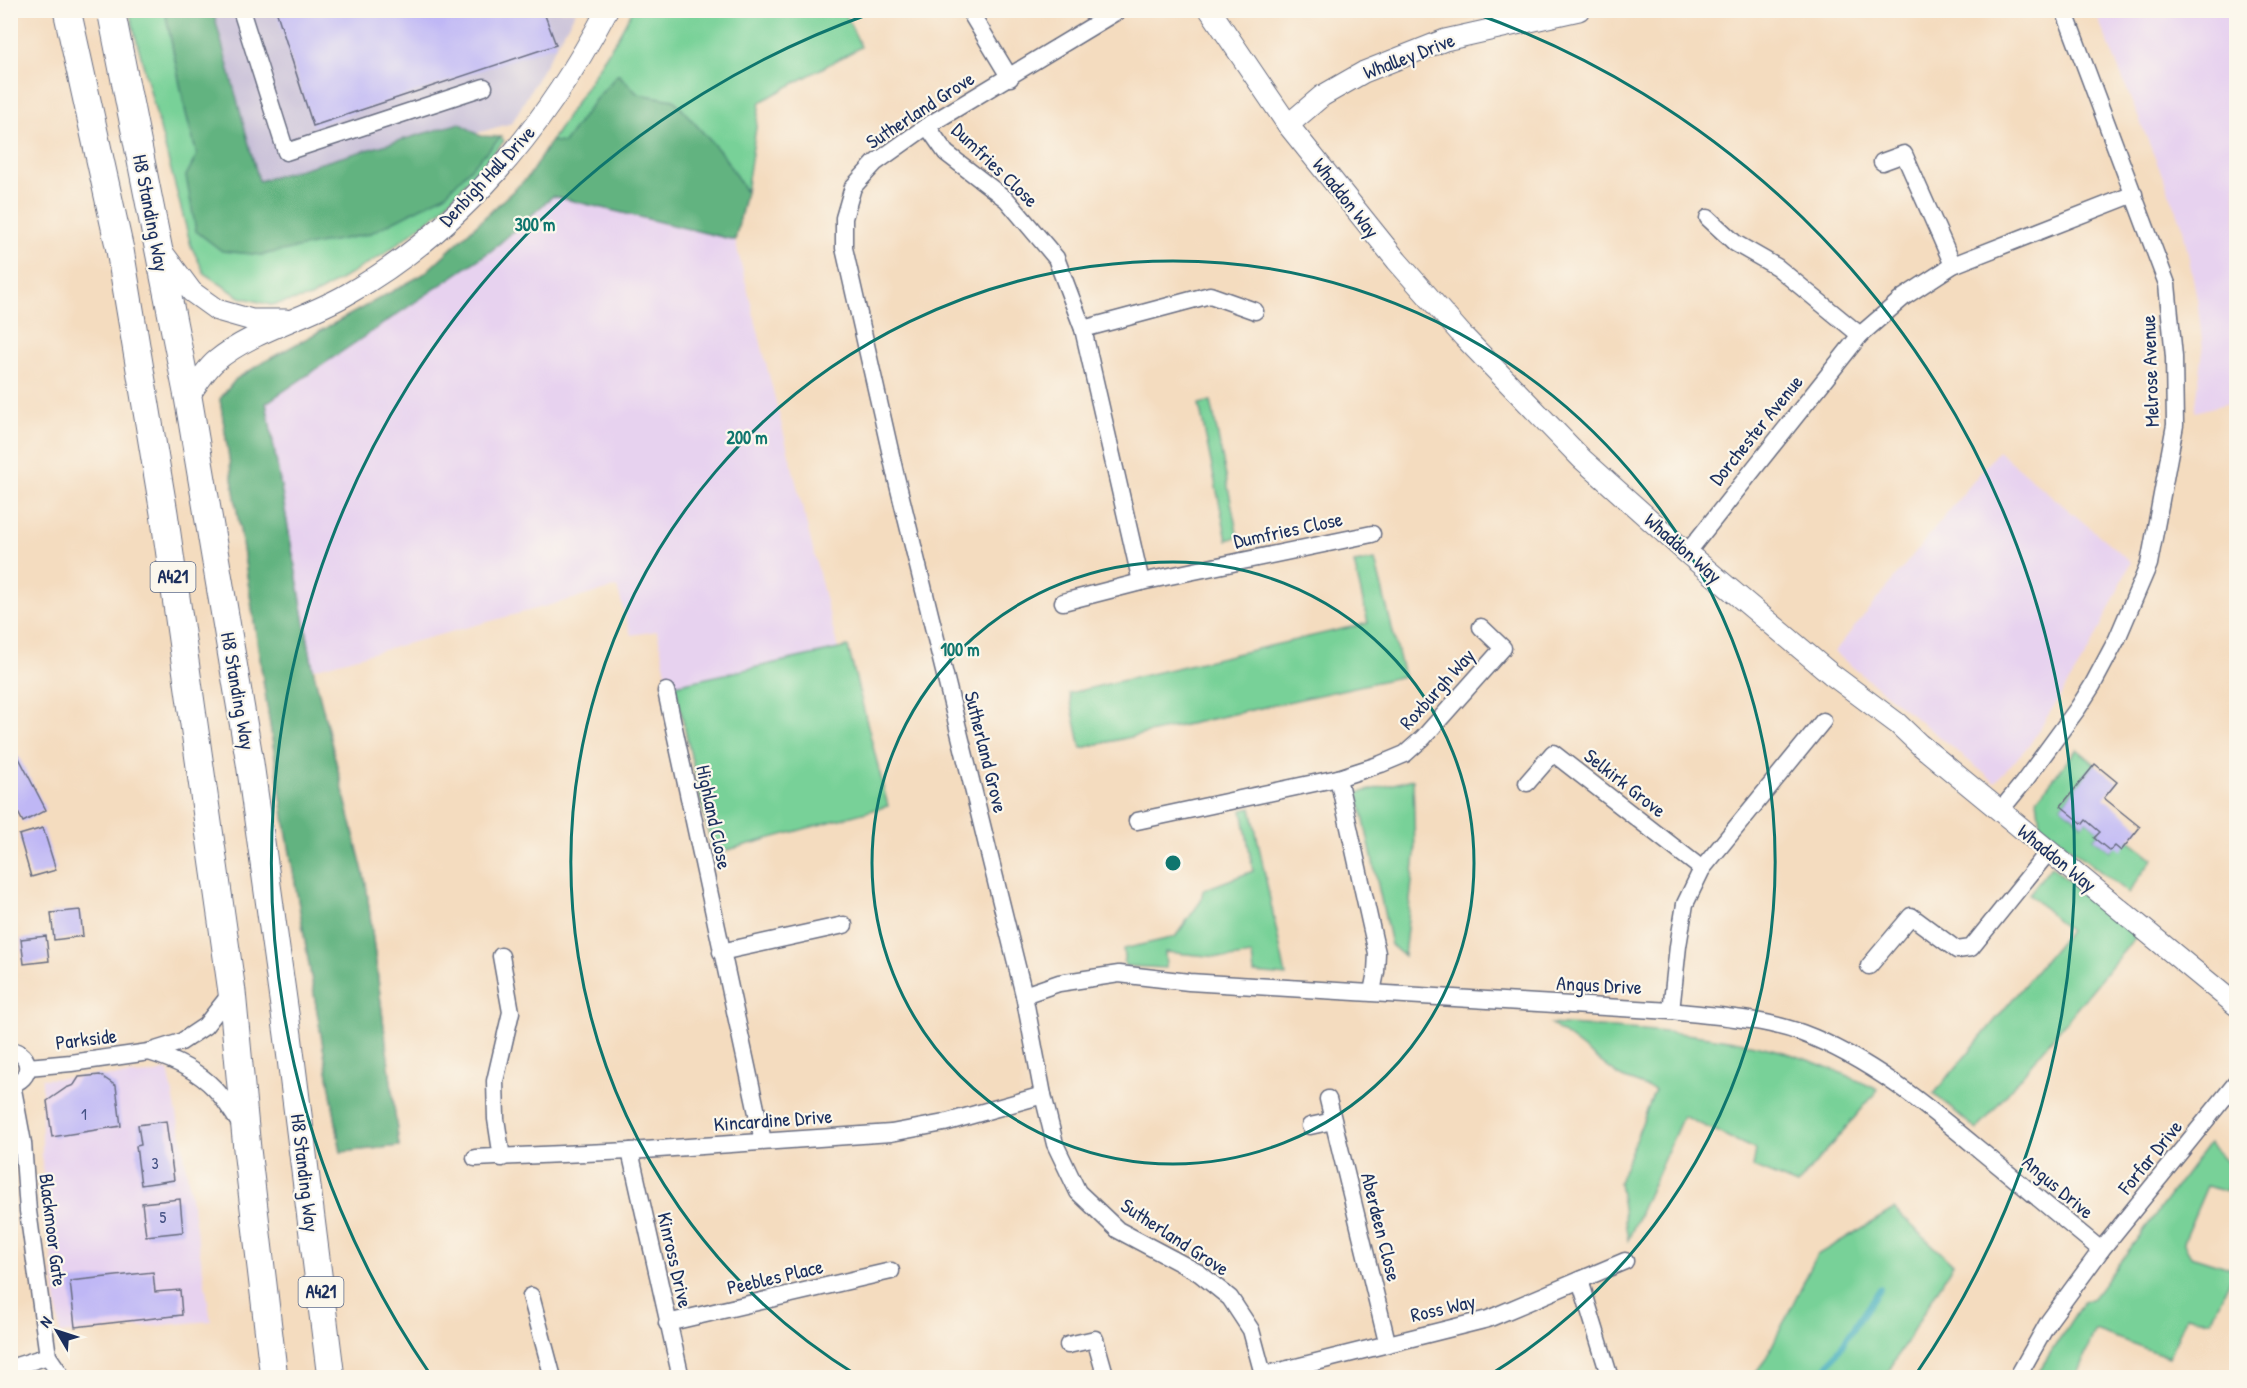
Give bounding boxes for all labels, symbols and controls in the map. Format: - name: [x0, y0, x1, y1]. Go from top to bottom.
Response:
- street label: Whalley Drive: [1359, 26, 1458, 85]
- street label: Sutherland Grove: [860, 64, 979, 155]
- street label: Dumfries Close: [946, 116, 1045, 213]
- street label: Denbigh Hall Drive: [433, 119, 541, 232]
- street label: H8 Standing Way: [127, 152, 176, 274]
- street label: Whaddon Way: [1307, 152, 1386, 243]
- text: 300 m: [515, 212, 555, 237]
- street label: Melrose Avenue: [2134, 315, 2165, 427]
- street label: Dorchester Avenue: [1703, 369, 1809, 491]
- text: 200 m: [727, 425, 767, 450]
- street label: Dumfries Close: [1231, 505, 1345, 554]
- street label: Whaddon Way: [1639, 506, 1728, 589]
- road number: A421: [150, 562, 195, 592]
- street label: H8 Standing Way: [215, 630, 262, 752]
- text: 100 m: [940, 637, 980, 662]
- street label: Roxburgh Way: [1393, 642, 1480, 735]
- street label: Sutherland Grove: [958, 688, 1015, 815]
- street label: Selkirk Grove: [1579, 742, 1672, 823]
- street label: Highland Close: [690, 762, 739, 871]
- street label: Whaddon Way: [2012, 817, 2103, 898]
- centre of rings: [1163, 853, 1183, 873]
- street label: Angus Drive: [1556, 969, 1643, 1000]
- street label: Parkside: [54, 1021, 118, 1056]
- street label: Kincardine Drive: [713, 1102, 833, 1137]
- house number: 1: [81, 1103, 87, 1125]
- street label: H8 Standing Way: [285, 1112, 326, 1234]
- street label: Forfar Drive: [2111, 1114, 2188, 1200]
- street label: Angus Drive: [2017, 1149, 2100, 1225]
- house number: 3: [151, 1152, 159, 1174]
- street label: Aberdeen Close: [1355, 1170, 1408, 1284]
- street label: Blackmoor Gate: [33, 1172, 74, 1288]
- street label: Sutherland Grove: [1116, 1191, 1235, 1282]
- house number: 5: [160, 1206, 167, 1228]
- street label: Kinross Drive: [651, 1209, 700, 1310]
- street label: Peebles Place: [724, 1252, 826, 1301]
- road number: A421: [298, 1277, 344, 1307]
- street label: Ross Way: [1408, 1287, 1478, 1328]
- north arrow: [27, 1301, 87, 1361]
- text: N: [34, 1311, 57, 1332]

